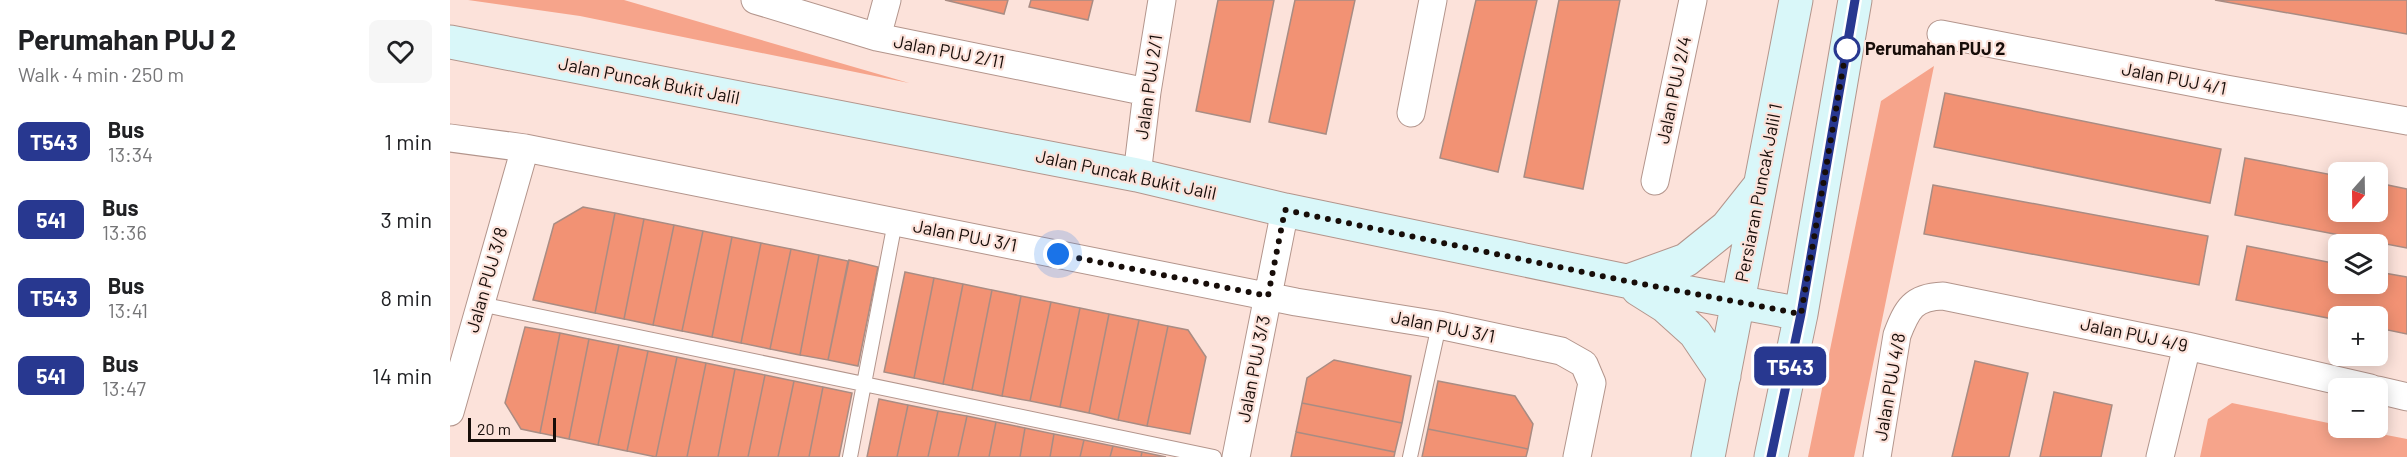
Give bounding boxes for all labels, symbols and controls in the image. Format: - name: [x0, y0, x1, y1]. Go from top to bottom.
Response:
- button: heart: [369, 20, 432, 83]
- text: Perumahan PUJ 2: [18, 22, 236, 56]
- street label: Jalan PUJ 2/11: [892, 30, 1006, 73]
- street label: Jalan PUJ 2/1: [1130, 33, 1166, 141]
- street label: Jalan PUJ 2/4: [1651, 34, 1695, 146]
- marker: Perumahan PUJ 2: [1834, 36, 1860, 62]
- place label: Perumahan PUJ 2: [1865, 37, 2005, 59]
- street label: Jalan Puncak Bukit Jalil: [557, 52, 742, 108]
- street label: Jalan PUJ 4/1: [2120, 57, 2228, 99]
- text: Walk · 4 min · 250 m: [18, 62, 184, 86]
- street label: Persiaran Puncak Jalil 1: [1730, 102, 1786, 284]
- text: Bus: [108, 116, 144, 142]
- text: 1 min: [384, 128, 432, 154]
- text: T543: [30, 129, 78, 154]
- text: 13:34: [108, 142, 153, 166]
- street label: Jalan Puncak Bukit Jalil: [1034, 144, 1219, 204]
- north arrow: [2328, 162, 2388, 222]
- map controls: [2328, 162, 2388, 438]
- text: Bus: [102, 194, 139, 220]
- text: 3 min: [381, 206, 432, 232]
- text: 541: [36, 207, 66, 232]
- street label: Jalan PUJ 3/1: [911, 214, 1019, 256]
- text: 13:36: [102, 220, 147, 244]
- street label: Jalan PUJ 3/8: [461, 225, 512, 335]
- button: layers: [2328, 234, 2388, 294]
- your location: [1043, 239, 1073, 269]
- text: Bus: [108, 272, 144, 298]
- text: 8 min: [380, 284, 432, 310]
- text: T543: [30, 285, 78, 310]
- text: 13:41: [108, 298, 148, 322]
- street label: Jalan PUJ 3/1: [1389, 305, 1497, 347]
- button: +: [2328, 306, 2388, 366]
- street label: Jalan PUJ 4/9: [2079, 312, 2190, 356]
- street label: Jalan PUJ 3/3: [1232, 314, 1274, 424]
- street label: Jalan PUJ 4/8: [1869, 331, 1909, 442]
- line badge: T543: [1748, 346, 1832, 386]
- text: Bus: [102, 350, 139, 376]
- text: T543: [1766, 354, 1814, 379]
- text: 14 min: [372, 362, 432, 388]
- text: 541: [36, 363, 66, 388]
- text: 13:47: [102, 376, 146, 400]
- button: −: [2328, 378, 2388, 438]
- scale bar: [468, 415, 556, 442]
- text: 20 m: [477, 419, 511, 438]

